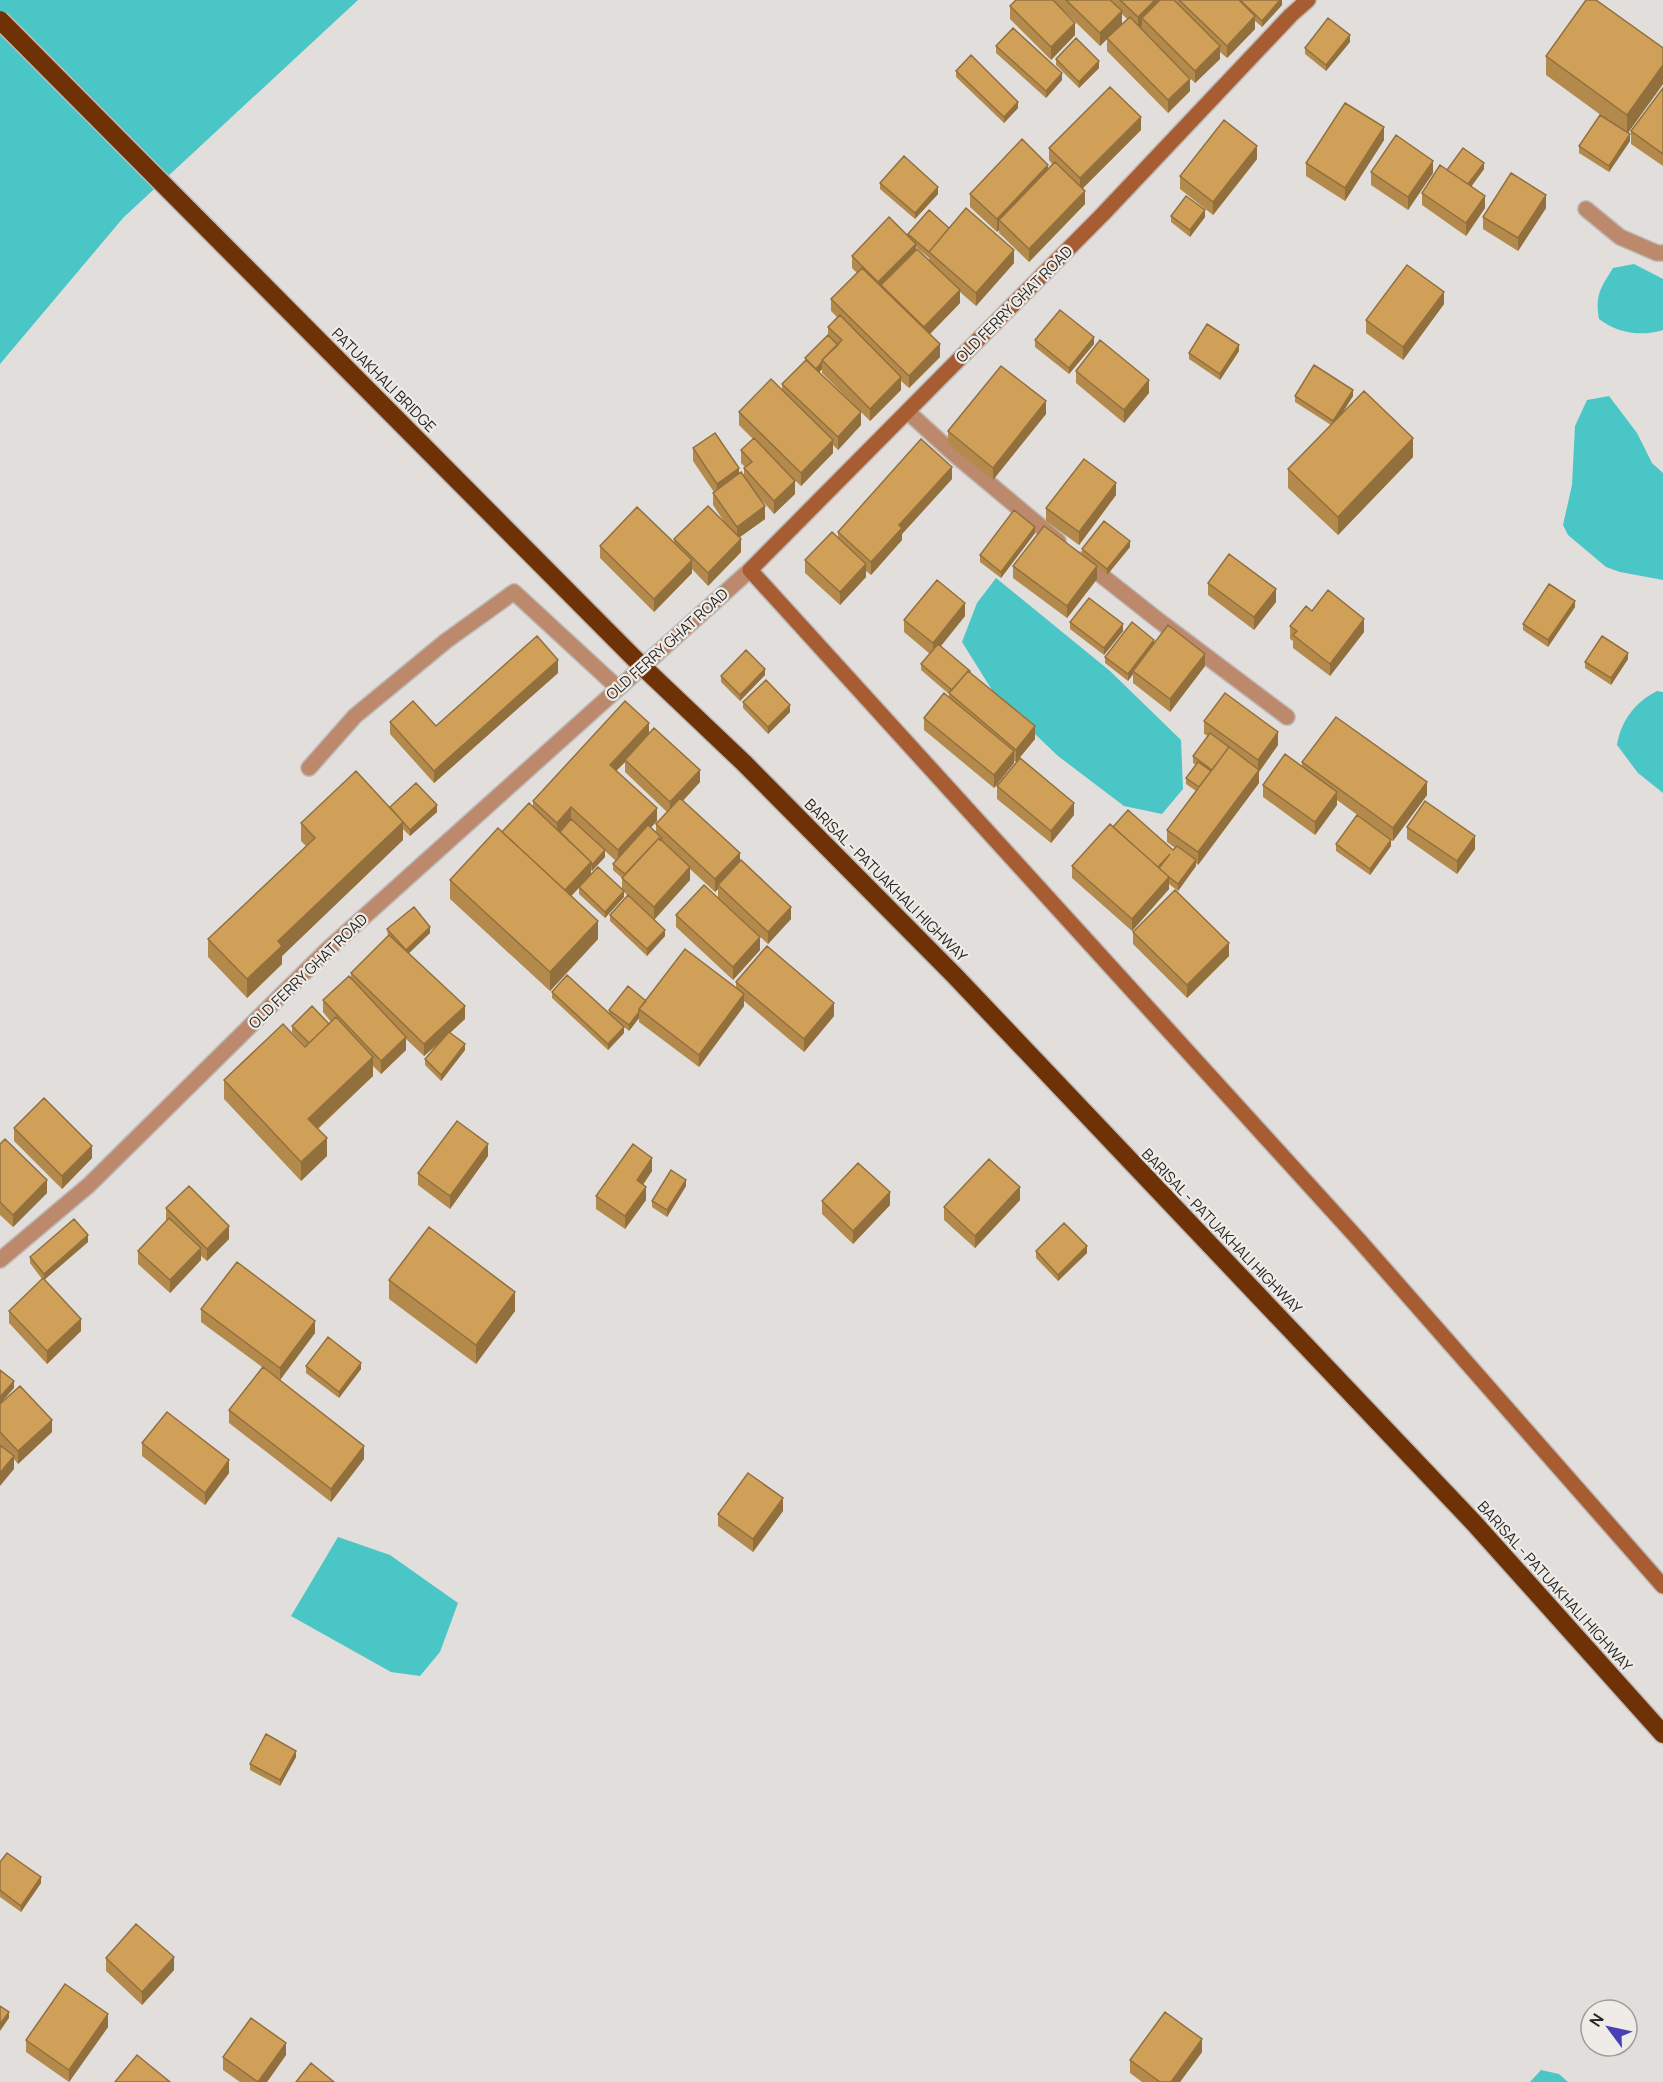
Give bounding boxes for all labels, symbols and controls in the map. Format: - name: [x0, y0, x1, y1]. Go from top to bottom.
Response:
- street label: OLD FERRY GHAT ROAD: [951, 241, 1077, 367]
- street label: PATUAKHALI BRIDGE: [327, 323, 441, 437]
- street label: OLD FERRY GHAT ROAD: [601, 583, 733, 705]
- street label: BARISAL - PATUAKHALI HIGHWAY: [800, 794, 973, 967]
- street label: OLD FERRY GHAT ROAD: [244, 909, 372, 1033]
- street label: BARISAL - PATUAKHALI HIGHWAY: [1137, 1144, 1307, 1319]
- street label: BARISAL - PATUAKHALI HIGHWAY: [1473, 1496, 1638, 1676]
- north arrow: [1579, 1998, 1639, 2058]
- text: N: [1584, 2009, 1609, 2031]

